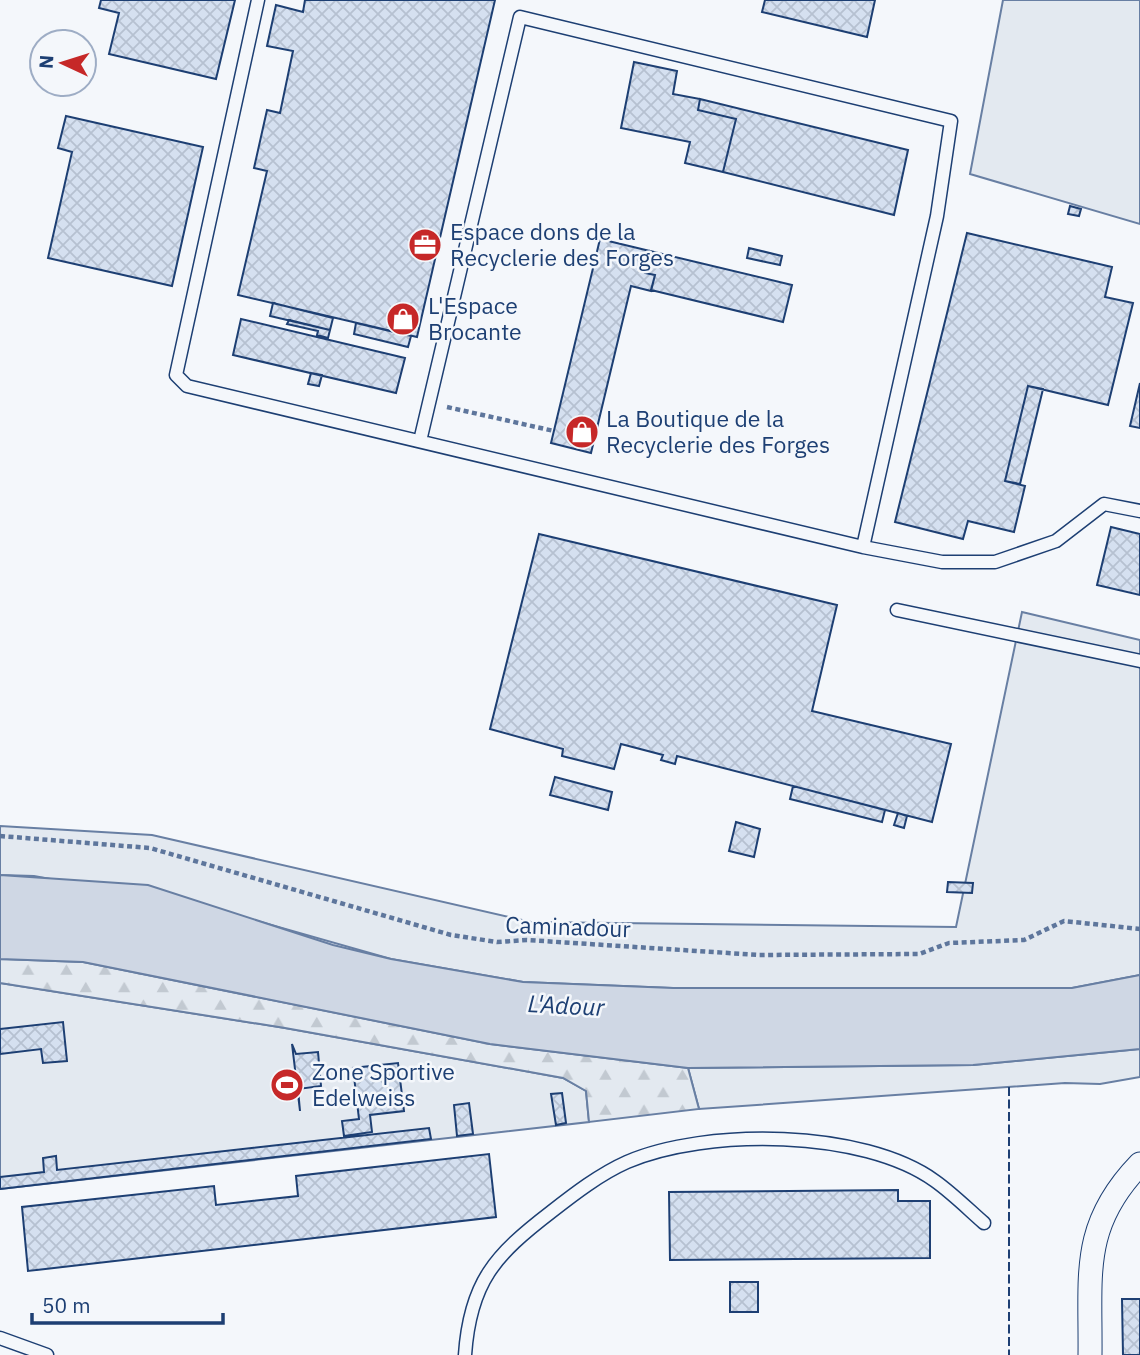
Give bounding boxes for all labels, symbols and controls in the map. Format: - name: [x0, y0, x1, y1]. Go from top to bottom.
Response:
- north arrow: [28, 28, 98, 98]
- text: N: [34, 54, 58, 70]
- place label: Espace dons de la Recyclerie des Forges: [450, 216, 674, 272]
- office icon: Espace dons de la Recyclerie des Forges: [406, 226, 444, 264]
- place label: L'Espace Brocante: [428, 290, 522, 346]
- shop icon: L'Espace Brocante: [384, 300, 422, 338]
- place label: La Boutique de la Recyclerie des Forges: [606, 403, 830, 459]
- shop icon: La Boutique de la Recyclerie des Forges: [563, 413, 601, 451]
- street label: Caminadour: [505, 909, 632, 943]
- water label: L'Adour: [527, 987, 607, 1023]
- place label: Zone Sportive Edelweiss: [312, 1056, 455, 1112]
- sports icon: Zone Sportive Edelweiss: [268, 1066, 306, 1104]
- scale bar: [32, 1282, 222, 1326]
- text: 50 m: [42, 1291, 91, 1319]

